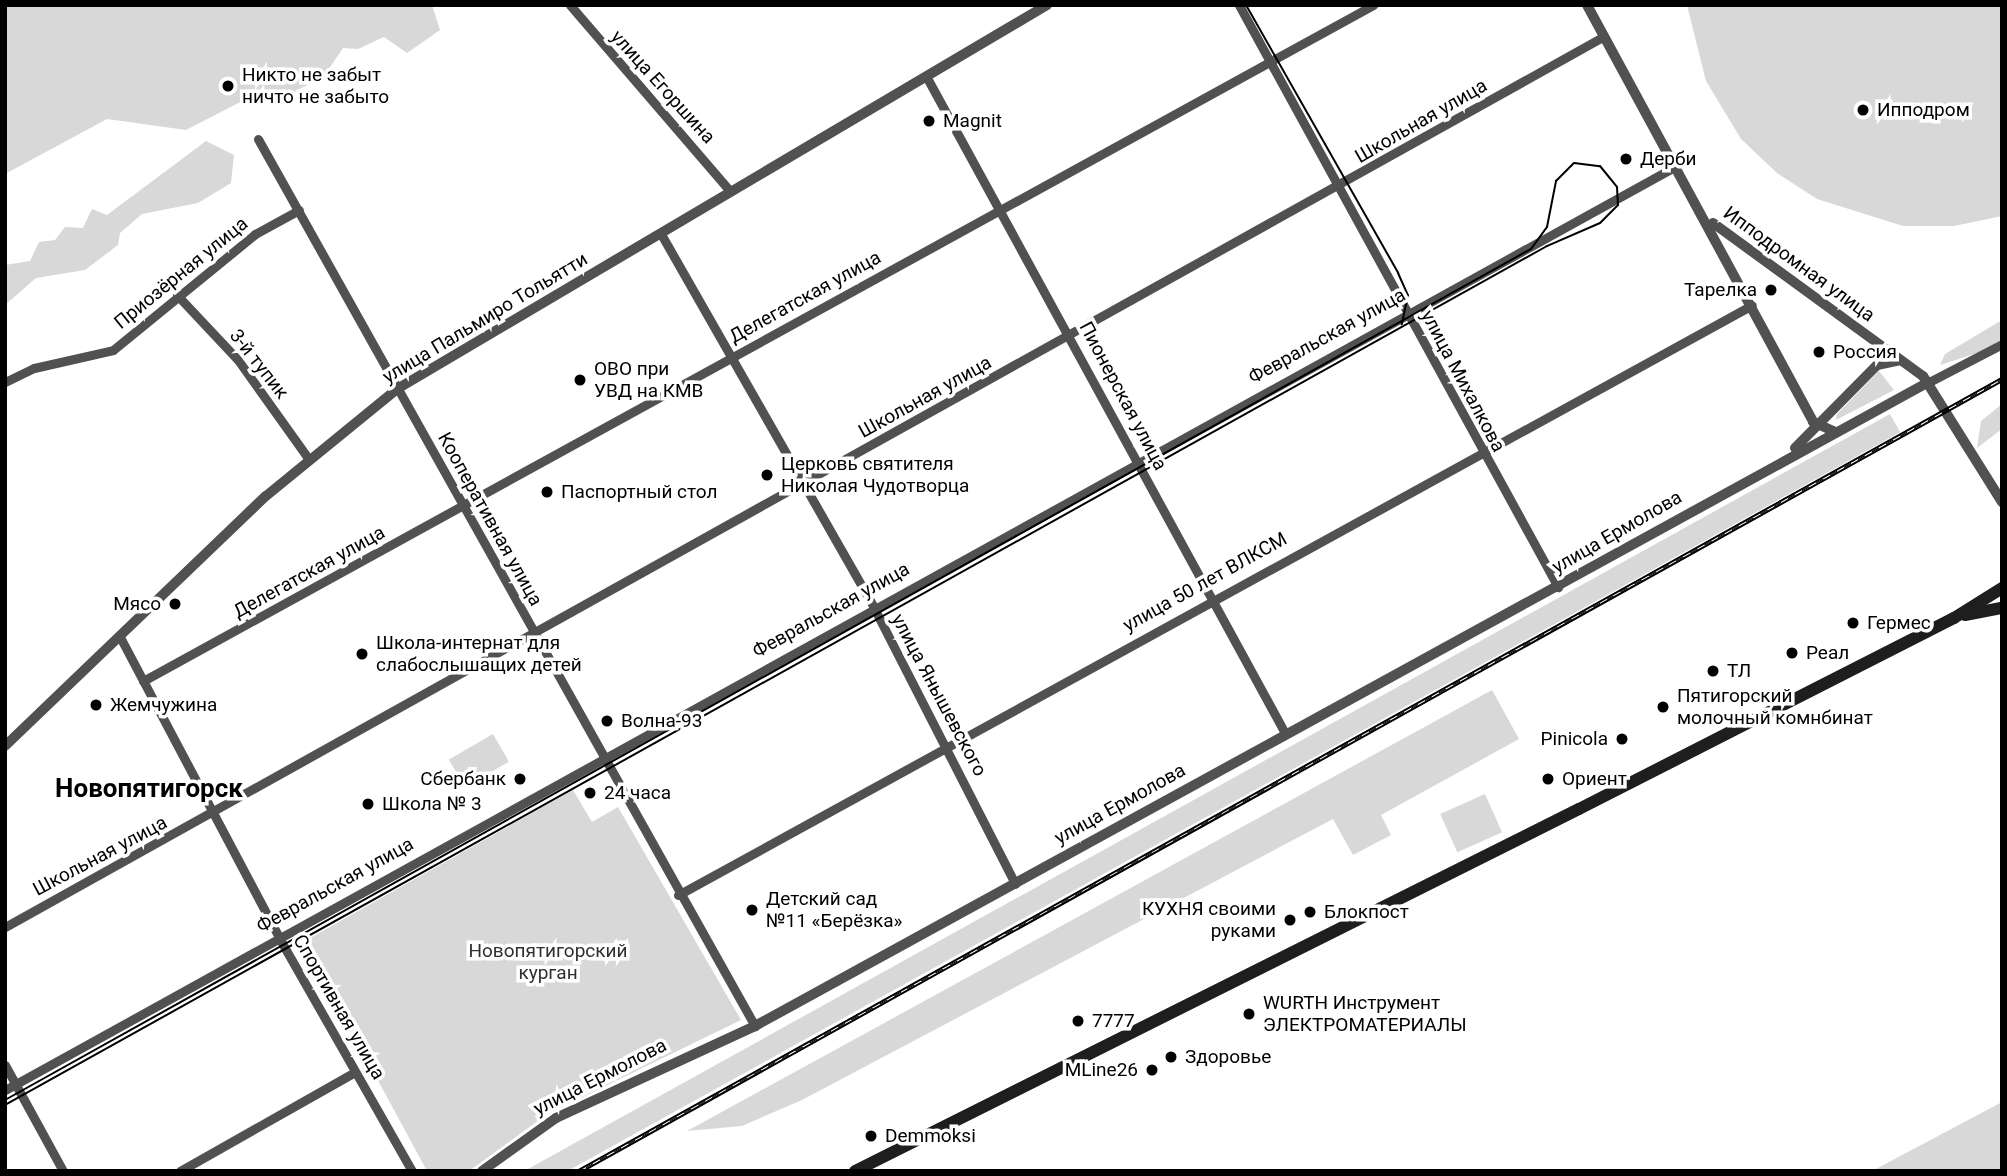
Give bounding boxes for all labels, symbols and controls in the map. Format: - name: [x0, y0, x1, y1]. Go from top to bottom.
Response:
- street label: улица Егоршина: [606, 26, 720, 148]
- place label: Никто не забыт ничто не забыто: [242, 64, 389, 108]
- street label: Школьная улица: [1351, 74, 1491, 168]
- marker: Никто не забыт ничто не забыто: [220, 78, 236, 94]
- place label: Ипподpом: [1877, 99, 1970, 121]
- marker: Ипподpом: [1855, 102, 1871, 118]
- place label: Magnit: [943, 110, 1002, 132]
- marker: Magnit: [921, 113, 937, 129]
- place label: Дерби: [1640, 148, 1696, 170]
- marker: Дерби: [1618, 151, 1634, 167]
- street label: Ипподромная улица: [1719, 201, 1879, 327]
- street label: Приозёрная улица: [110, 212, 252, 334]
- street label: Делегатская улица: [725, 246, 885, 348]
- street label: улица Пальмиро Тольятти: [378, 248, 592, 388]
- place label: Тарелка: [1684, 279, 1757, 301]
- marker: Тарелка: [1763, 282, 1779, 298]
- street label: Февральская улица: [1245, 283, 1409, 389]
- street label: улица Михалкова: [1416, 306, 1510, 456]
- street label: Пионерская улица: [1074, 318, 1172, 474]
- street label: 3-й тупик: [225, 325, 293, 403]
- place label: Россия: [1833, 341, 1897, 363]
- marker: Россия: [1811, 344, 1827, 360]
- street label: Школьная улица: [855, 351, 995, 443]
- place label: ОВО при УВД на КМВ: [594, 358, 703, 402]
- marker: ОВО при УВД на КМВ: [572, 372, 588, 388]
- street label: Кооперативная улица: [433, 428, 547, 610]
- place label: Церковь святителя Николая Чудотворца: [781, 453, 969, 497]
- marker: Церковь святителя Николая Чудотворца: [759, 467, 775, 483]
- place label: Паспортный стол: [561, 481, 717, 503]
- marker: Паспортный стол: [539, 484, 555, 500]
- street label: улица Ермолова: [1548, 486, 1686, 578]
- street label: Делегатская улица: [229, 521, 389, 623]
- street label: улица 50 лет ВЛКСМ: [1119, 527, 1291, 637]
- street label: Февральская улица: [749, 557, 913, 663]
- place label: Мясо: [113, 593, 161, 615]
- marker: Мясо: [167, 596, 183, 612]
- street label: улица Янышевского: [887, 610, 991, 780]
- place label: Гермес: [1867, 612, 1931, 634]
- marker: Гермес: [1845, 615, 1861, 631]
- place label: Школа-интернат для слабослышащих детей: [376, 632, 582, 676]
- place label: Реал: [1806, 642, 1849, 664]
- marker: Реал: [1784, 645, 1800, 661]
- marker: Школа-интернат для слабослышащих детей: [354, 646, 370, 662]
- place label: ТЛ: [1727, 660, 1751, 682]
- marker: ТЛ: [1705, 663, 1721, 679]
- place label: Пятигорский молочный комнбинат: [1677, 685, 1873, 729]
- place label: Жемчужина: [110, 694, 217, 716]
- marker: Жемчужина: [88, 697, 104, 713]
- marker: Пятигорский молочный комнбинат: [1655, 699, 1671, 715]
- place label: Волна-93: [621, 710, 702, 732]
- marker: Волна-93: [599, 713, 615, 729]
- place label: Pinicola: [1541, 728, 1608, 750]
- marker: Pinicola: [1614, 731, 1630, 747]
- street label: улица Ермолова: [1051, 759, 1189, 849]
- place label: Сбербанк: [420, 768, 506, 790]
- place label: Ориент: [1562, 768, 1627, 790]
- marker: Сбербанк: [512, 771, 528, 787]
- marker: Ориент: [1540, 771, 1556, 787]
- district label: Новопятигорск: [55, 773, 243, 805]
- place label: 24 часа: [604, 782, 671, 804]
- marker: 24 часа: [582, 785, 598, 801]
- place label: Школа № 3: [382, 793, 482, 815]
- marker: Школа № 3: [360, 796, 376, 812]
- street label: Школьная улица: [29, 811, 171, 901]
- street label: Февральская улица: [253, 832, 417, 938]
- place label: Детский сад №11 «Берёзка»: [766, 888, 902, 932]
- place label: КУХНЯ своими руками: [1142, 898, 1276, 942]
- place label: Блокпост: [1324, 901, 1409, 923]
- marker: Детский сад №11 «Берёзка»: [744, 902, 760, 918]
- marker: Блокпост: [1302, 904, 1318, 920]
- marker: КУХНЯ своими руками: [1282, 912, 1298, 928]
- street label: Спортивная улица: [288, 930, 390, 1084]
- park label: Новопятигорский курган: [468, 940, 628, 984]
- place label: WURTH Инструмент ЭЛЕКТРОМАТЕРИАЛЫ: [1263, 992, 1467, 1036]
- marker: WURTH Инструмент ЭЛЕКТРОМАТЕРИАЛЫ: [1241, 1006, 1257, 1022]
- place label: 7777: [1092, 1010, 1135, 1032]
- marker: 7777: [1070, 1013, 1086, 1029]
- street label: улица Ермолова: [530, 1034, 670, 1120]
- place label: Здоровье: [1185, 1046, 1271, 1068]
- marker: Здоровье: [1163, 1049, 1179, 1065]
- place label: MLine26: [1065, 1059, 1138, 1081]
- marker: MLine26: [1144, 1062, 1160, 1078]
- place label: Demmoksi: [885, 1125, 976, 1147]
- marker: Demmoksi: [863, 1128, 879, 1144]

